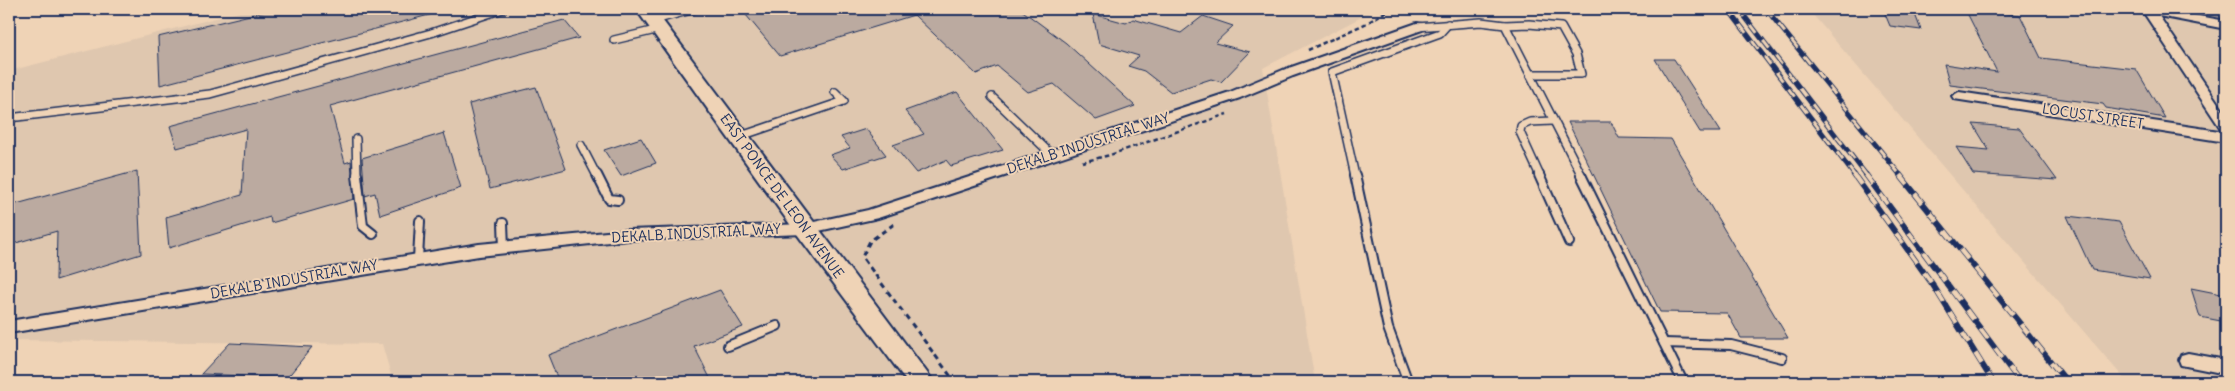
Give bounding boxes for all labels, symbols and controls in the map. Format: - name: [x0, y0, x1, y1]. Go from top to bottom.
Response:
- street label: LOCUST STREET: [2041, 99, 2145, 133]
- street label: DEKALB INDUSTRIAL WAY: [1004, 108, 1172, 178]
- street label: EAST PONCE DE LEON AVENUE: [716, 110, 848, 282]
- street label: DEKALB INDUSTRIAL WAY: [611, 220, 781, 246]
- street label: DEKALB INDUSTRIAL WAY: [209, 255, 379, 303]

